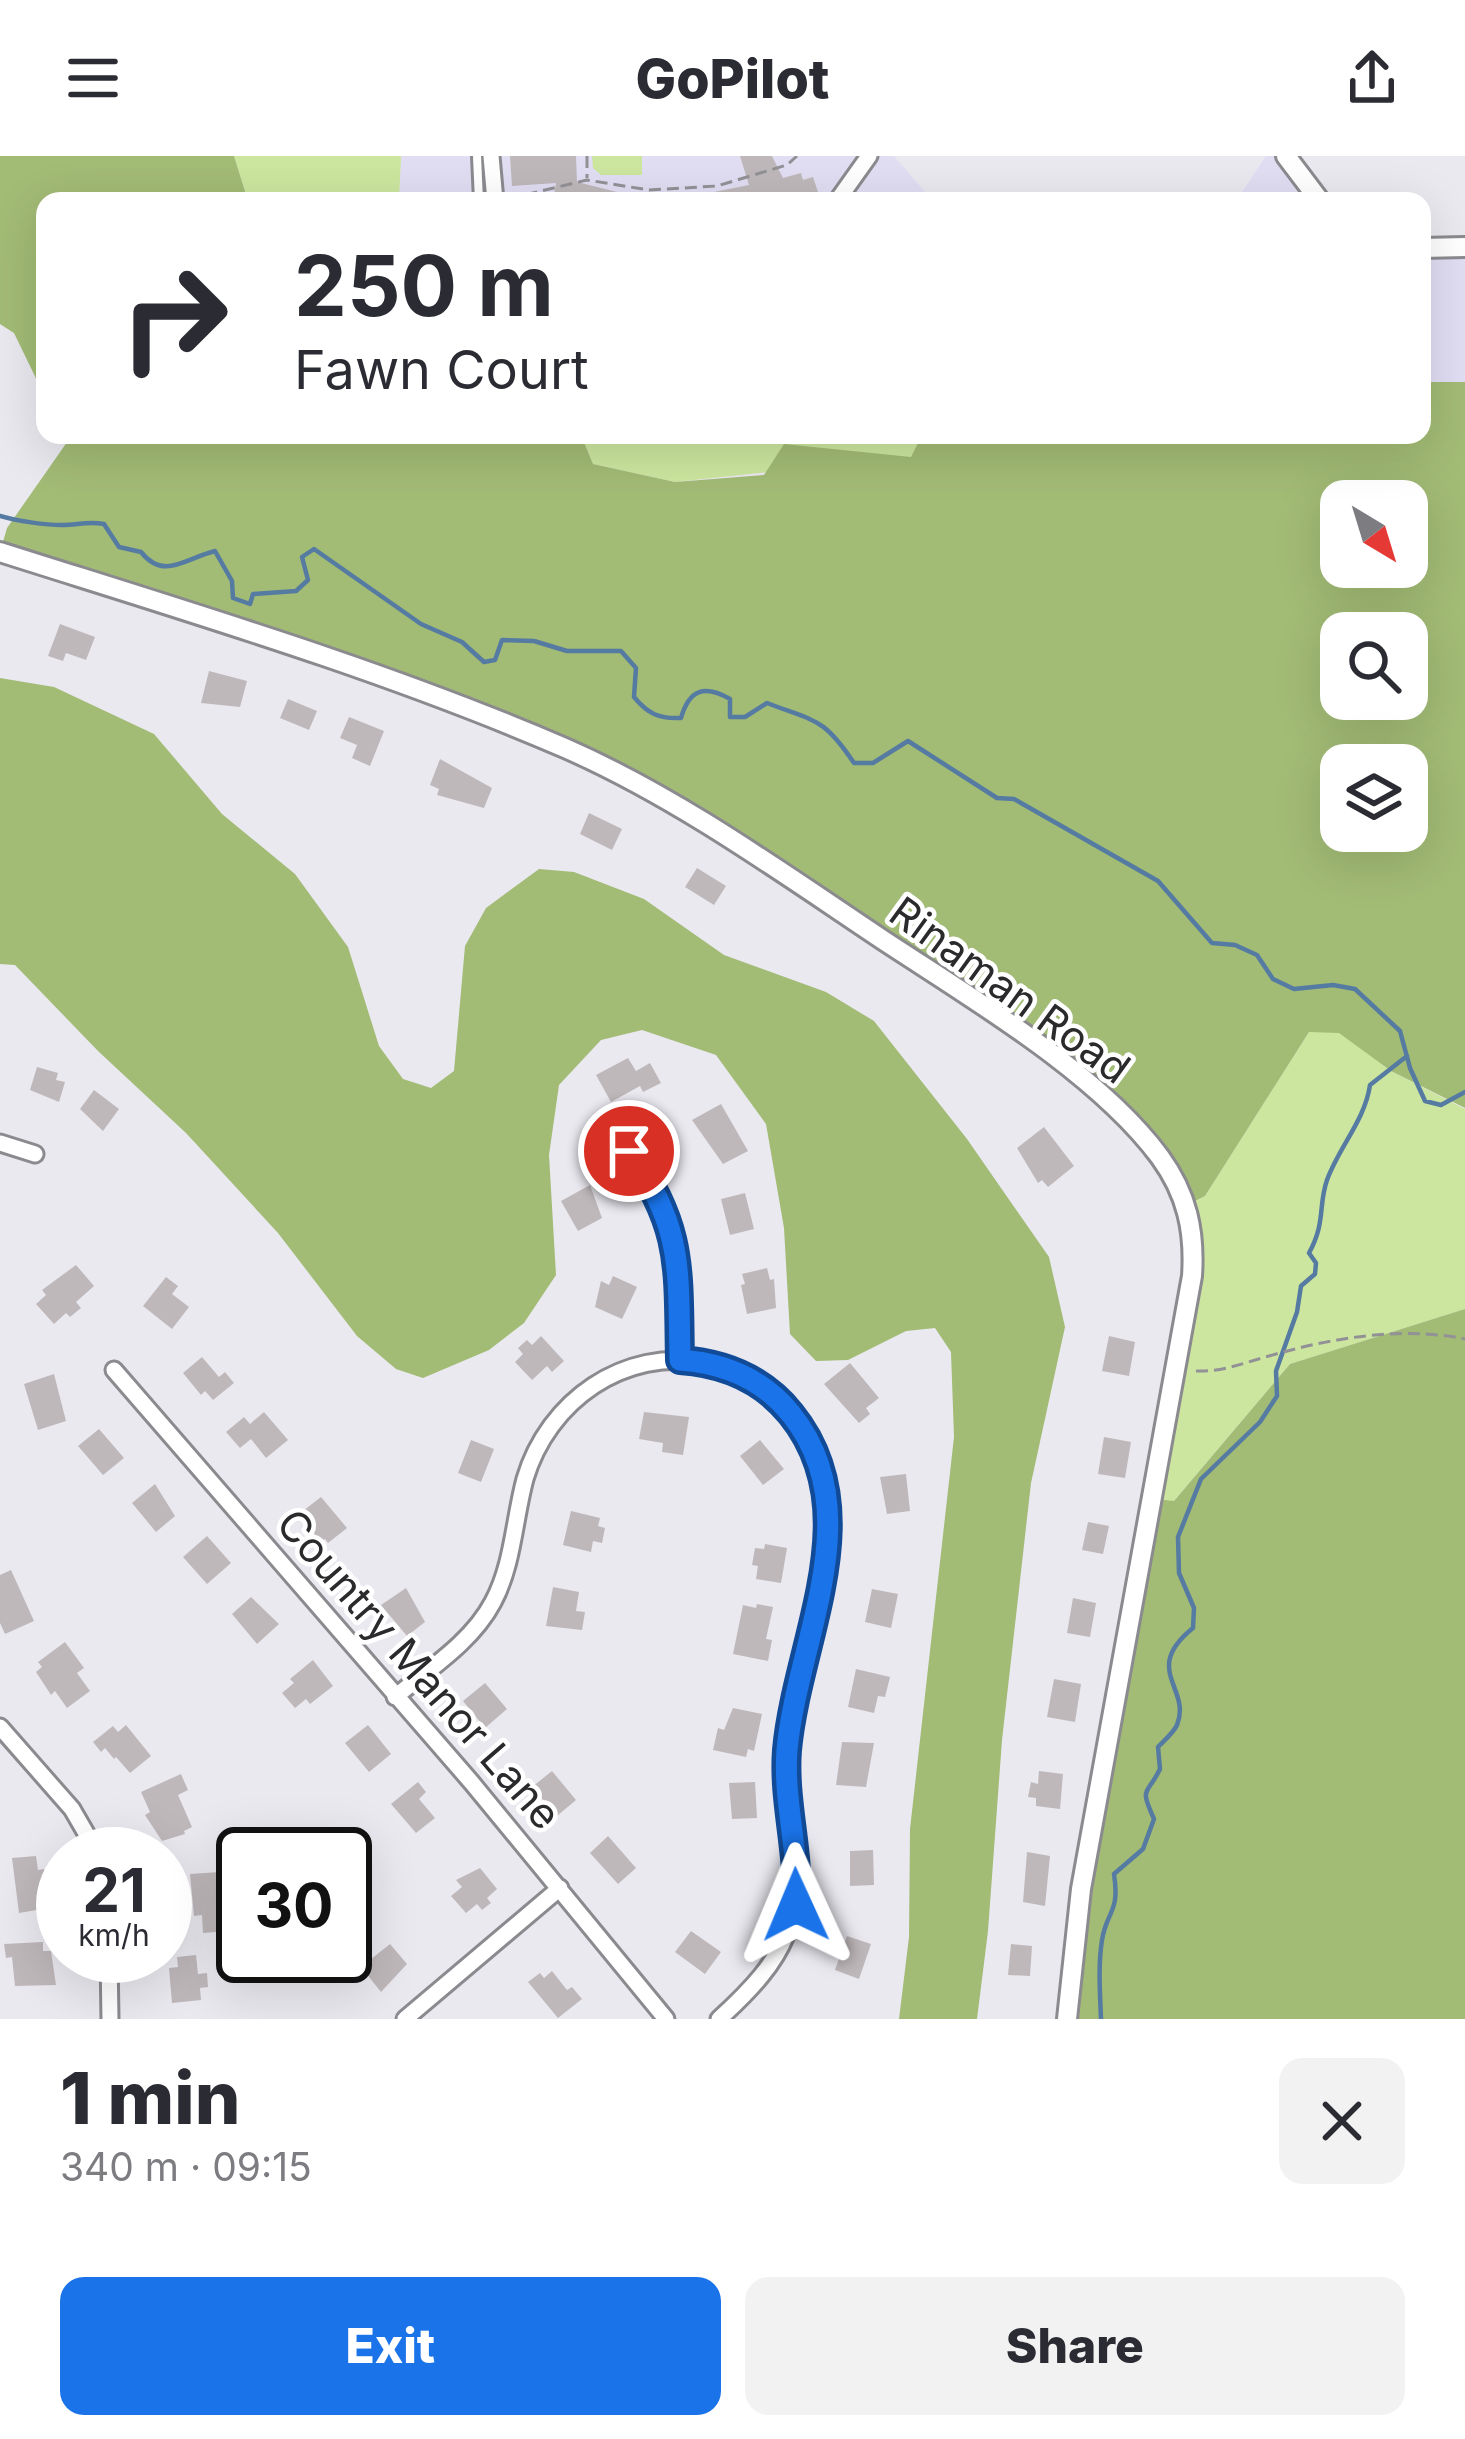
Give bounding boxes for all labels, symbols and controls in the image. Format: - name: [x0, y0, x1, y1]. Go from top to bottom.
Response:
- icon: menu: [60, 45, 126, 111]
- icon: share: [1339, 45, 1405, 111]
- text: GoPilot: [636, 46, 829, 111]
- text: 250 m: [294, 235, 554, 336]
- icon: right: [96, 240, 252, 396]
- text: Fawn Court: [294, 337, 589, 402]
- north arrow: [1320, 480, 1428, 588]
- map controls: [1320, 480, 1428, 852]
- button: search: [1320, 612, 1428, 720]
- button: layers: [1320, 744, 1428, 852]
- street label: Rinaman Road: [880, 886, 1140, 1094]
- pin: [578, 1100, 680, 1202]
- icon: arrive: [596, 1118, 662, 1184]
- street label: Country Manor Lane: [267, 1498, 572, 1839]
- speed limit sign: 30: [216, 1827, 372, 1983]
- position arrow: [733, 1842, 859, 1968]
- text: 21: [82, 1854, 146, 1926]
- text: km/h: [78, 1917, 150, 1953]
- text: 1 min: [60, 2054, 240, 2141]
- button: close: [1279, 2058, 1405, 2184]
- text: 340 m · 09:15: [60, 2143, 312, 2190]
- button: Exit: [60, 2277, 721, 2415]
- button: Share: [745, 2277, 1405, 2415]

